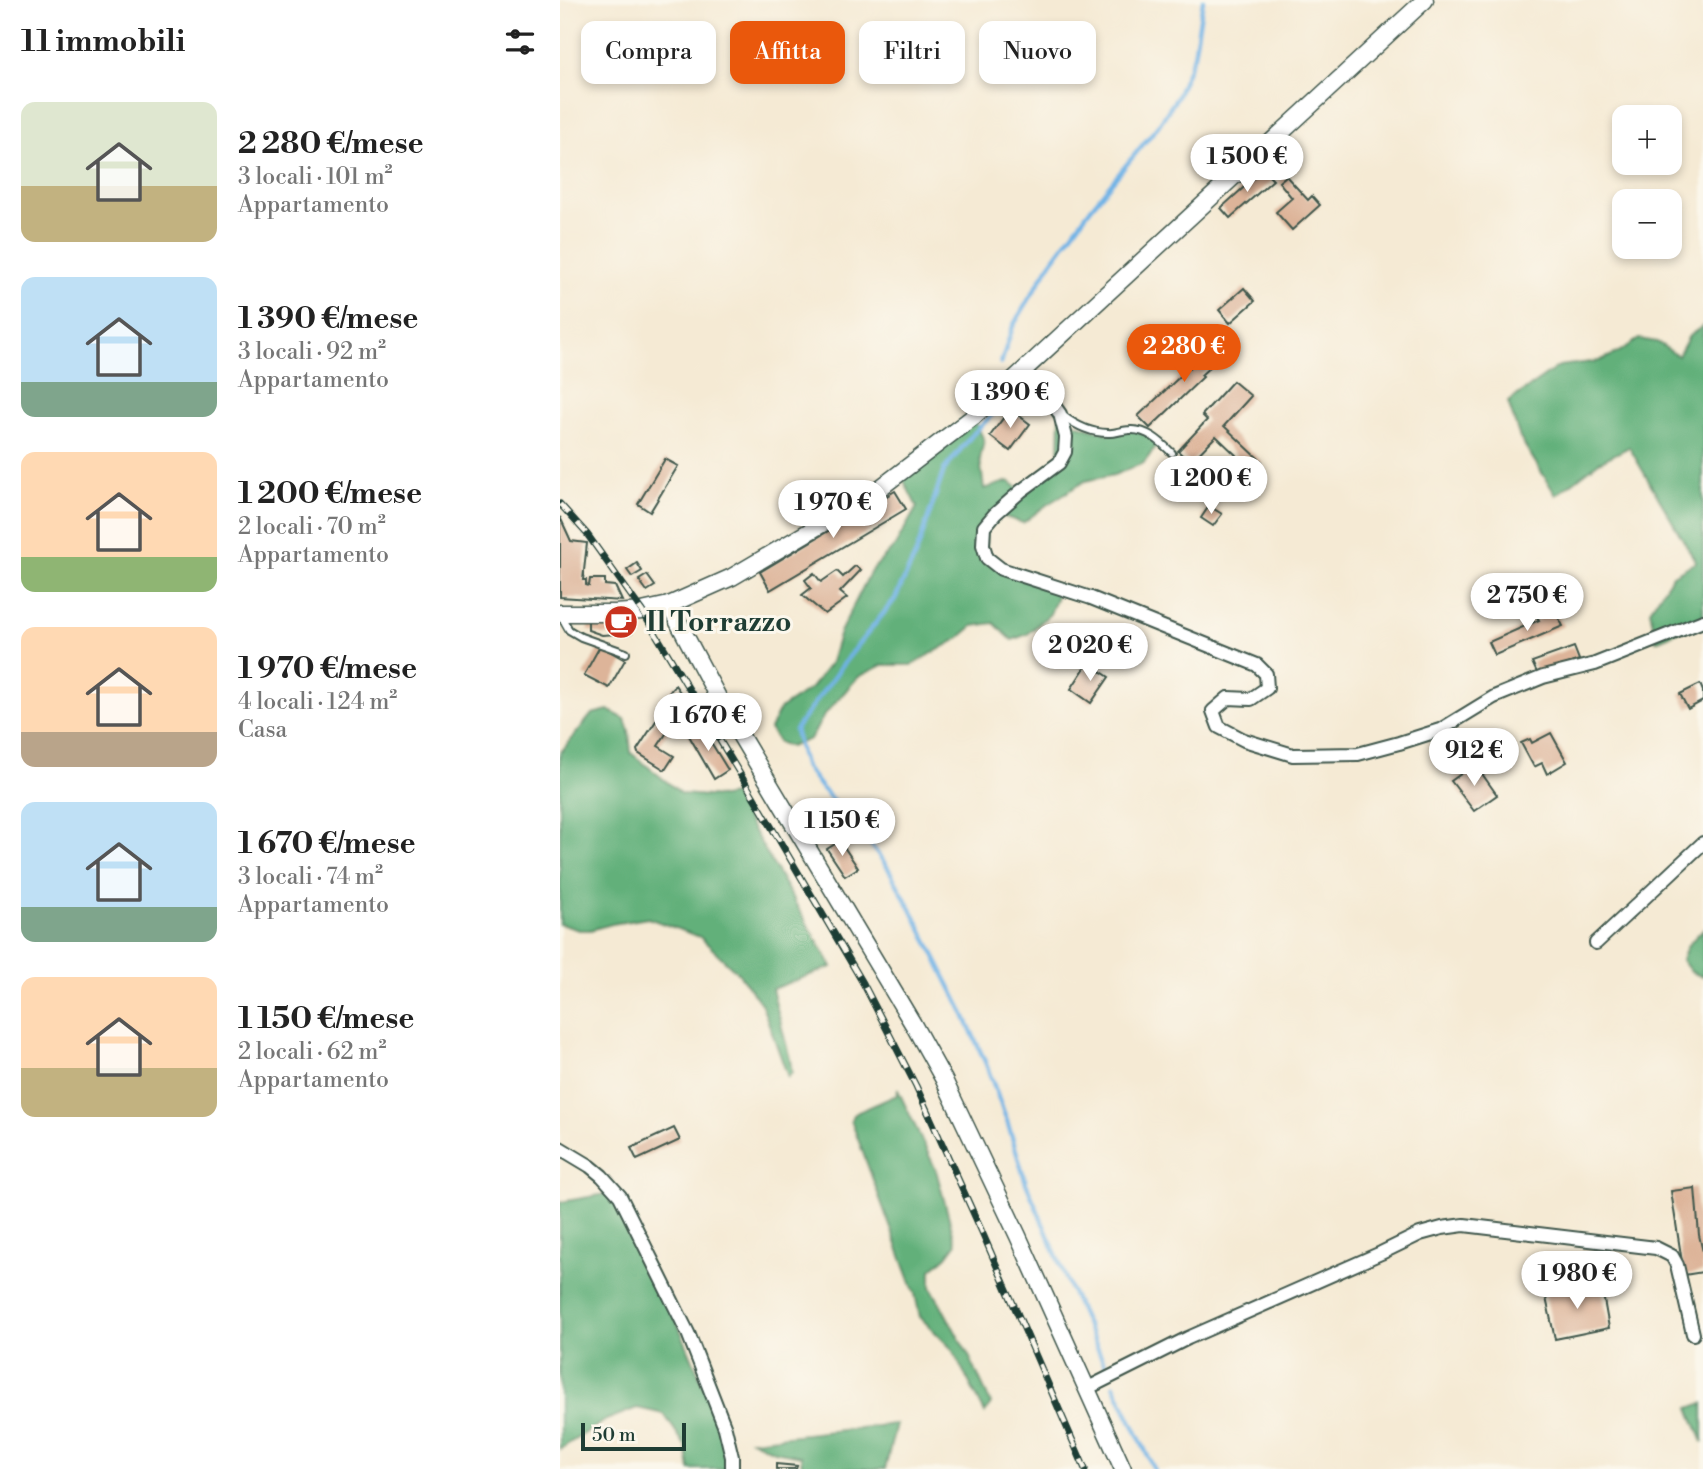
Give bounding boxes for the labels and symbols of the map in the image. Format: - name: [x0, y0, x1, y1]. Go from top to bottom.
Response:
- pin: 1 500 €: [1182, 134, 1312, 194]
- pin: 2 280 €: [1119, 324, 1249, 384]
- pin: 1 390 €: [945, 370, 1075, 430]
- pin: 1 200 €: [1146, 456, 1276, 516]
- pin: 1 970 €: [768, 480, 898, 540]
- pin: 2 750 €: [1462, 574, 1592, 633]
- cafe icon: Il Torrazzo: [602, 603, 640, 641]
- place label: Il Torrazzo: [646, 605, 791, 640]
- pin: 2 020 €: [1025, 624, 1155, 683]
- pin: 1 670 €: [643, 694, 773, 753]
- pin: 912 €: [1425, 728, 1523, 788]
- pin: 1 150 €: [777, 798, 907, 858]
- pin: 1 980 €: [1512, 1252, 1642, 1311]
- scale bar: [581, 1420, 686, 1452]

